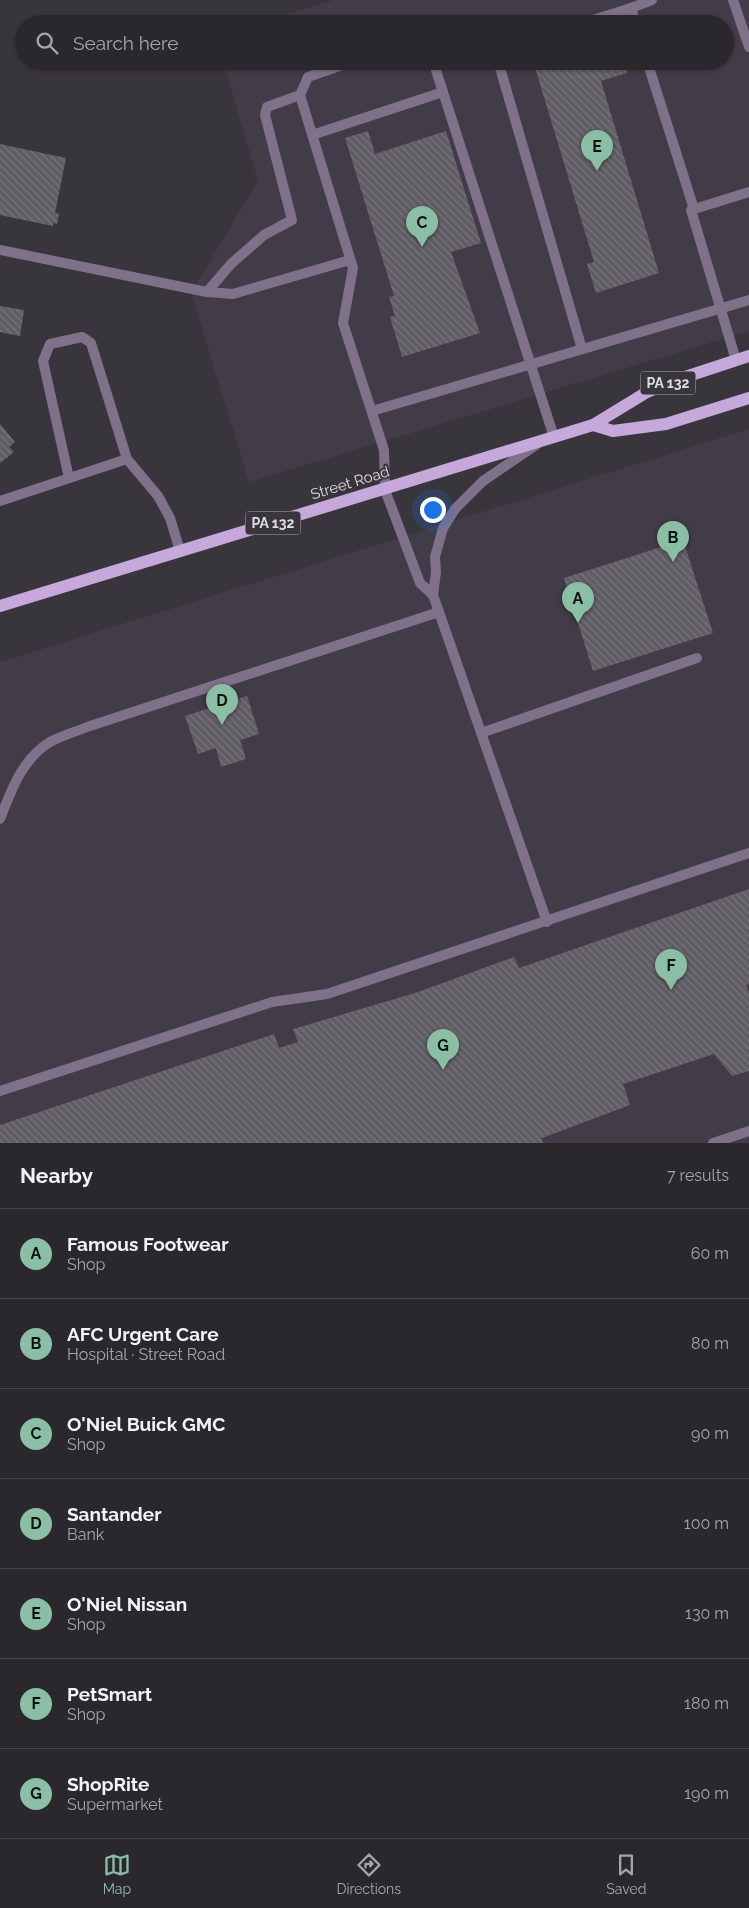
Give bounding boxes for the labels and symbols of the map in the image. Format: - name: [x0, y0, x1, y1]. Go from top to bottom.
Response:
- pin: E: [581, 130, 613, 171]
- pin: C: [406, 206, 438, 247]
- road number: PA 132: [640, 372, 696, 394]
- street label: Street Road: [308, 462, 392, 504]
- your location: [420, 497, 446, 523]
- road number: PA 132: [246, 512, 300, 534]
- pin: B: [657, 521, 689, 562]
- pin: A: [562, 582, 594, 623]
- pin: D: [206, 684, 238, 725]
- pin: F: [655, 949, 687, 990]
- pin: G: [427, 1029, 459, 1070]

